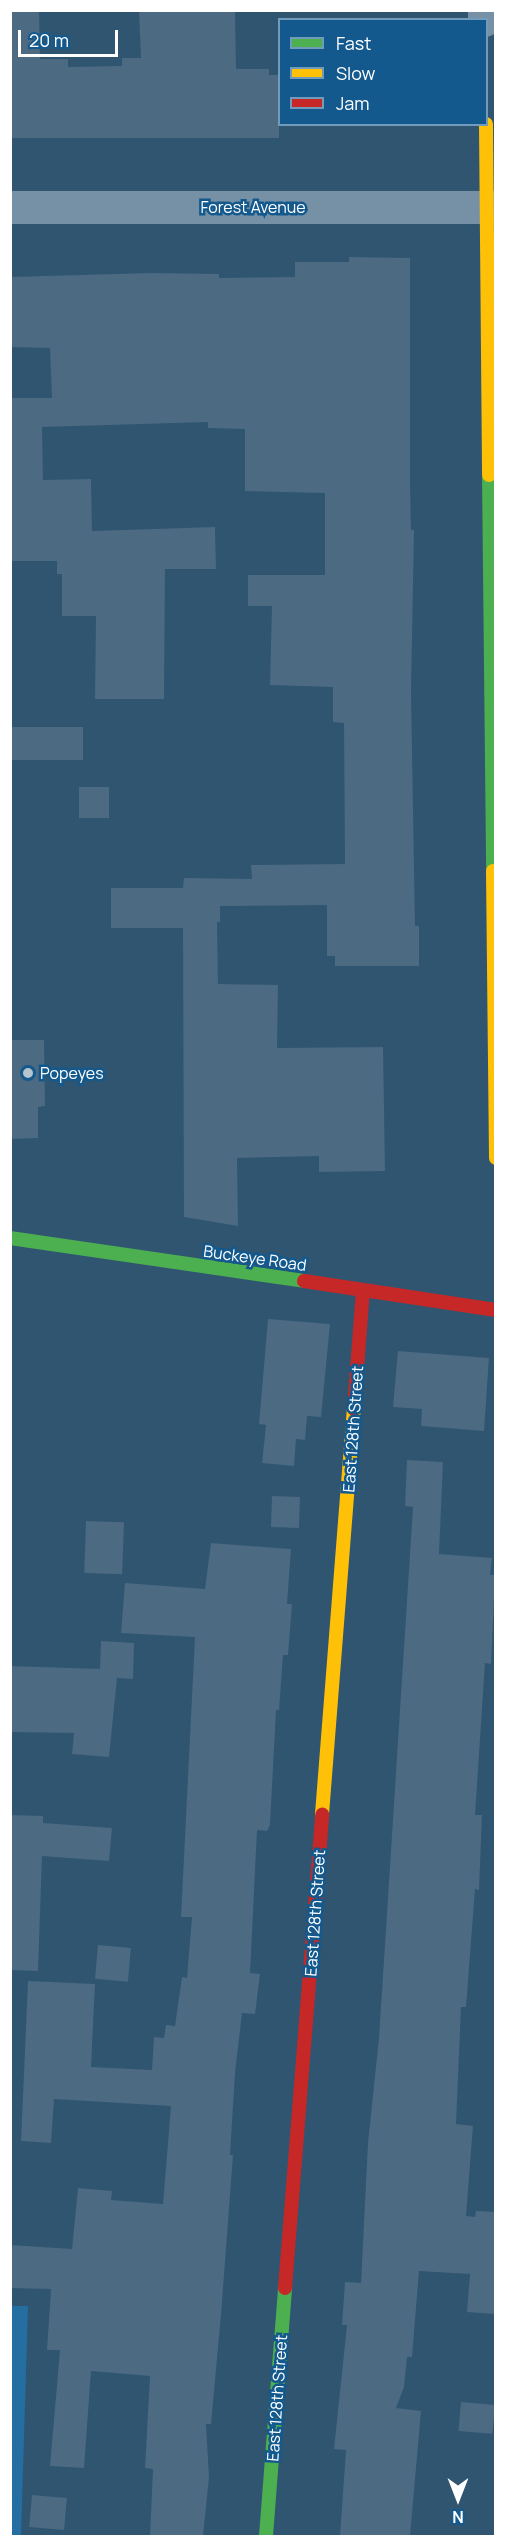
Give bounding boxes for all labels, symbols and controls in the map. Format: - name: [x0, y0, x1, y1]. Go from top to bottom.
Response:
- scale bar: [21, 18, 122, 56]
- legend: [278, 18, 488, 126]
- text: 20 m: [29, 28, 69, 52]
- text: Fast: [336, 31, 371, 55]
- text: Slow: [336, 61, 375, 85]
- text: Jam: [336, 91, 370, 115]
- street label: Forest Avenue: [200, 197, 306, 217]
- place label: Popeyes: [40, 1063, 104, 1083]
- marker: Popeyes: [21, 1066, 35, 1080]
- street label: Buckeye Road: [202, 1241, 308, 1275]
- street label: East 128th Street: [339, 1365, 367, 1493]
- street label: East 128th Street: [301, 1849, 329, 1977]
- street label: East 128th Street: [263, 2334, 291, 2462]
- north arrow: [428, 2469, 488, 2529]
- text: N: [452, 2506, 464, 2528]

